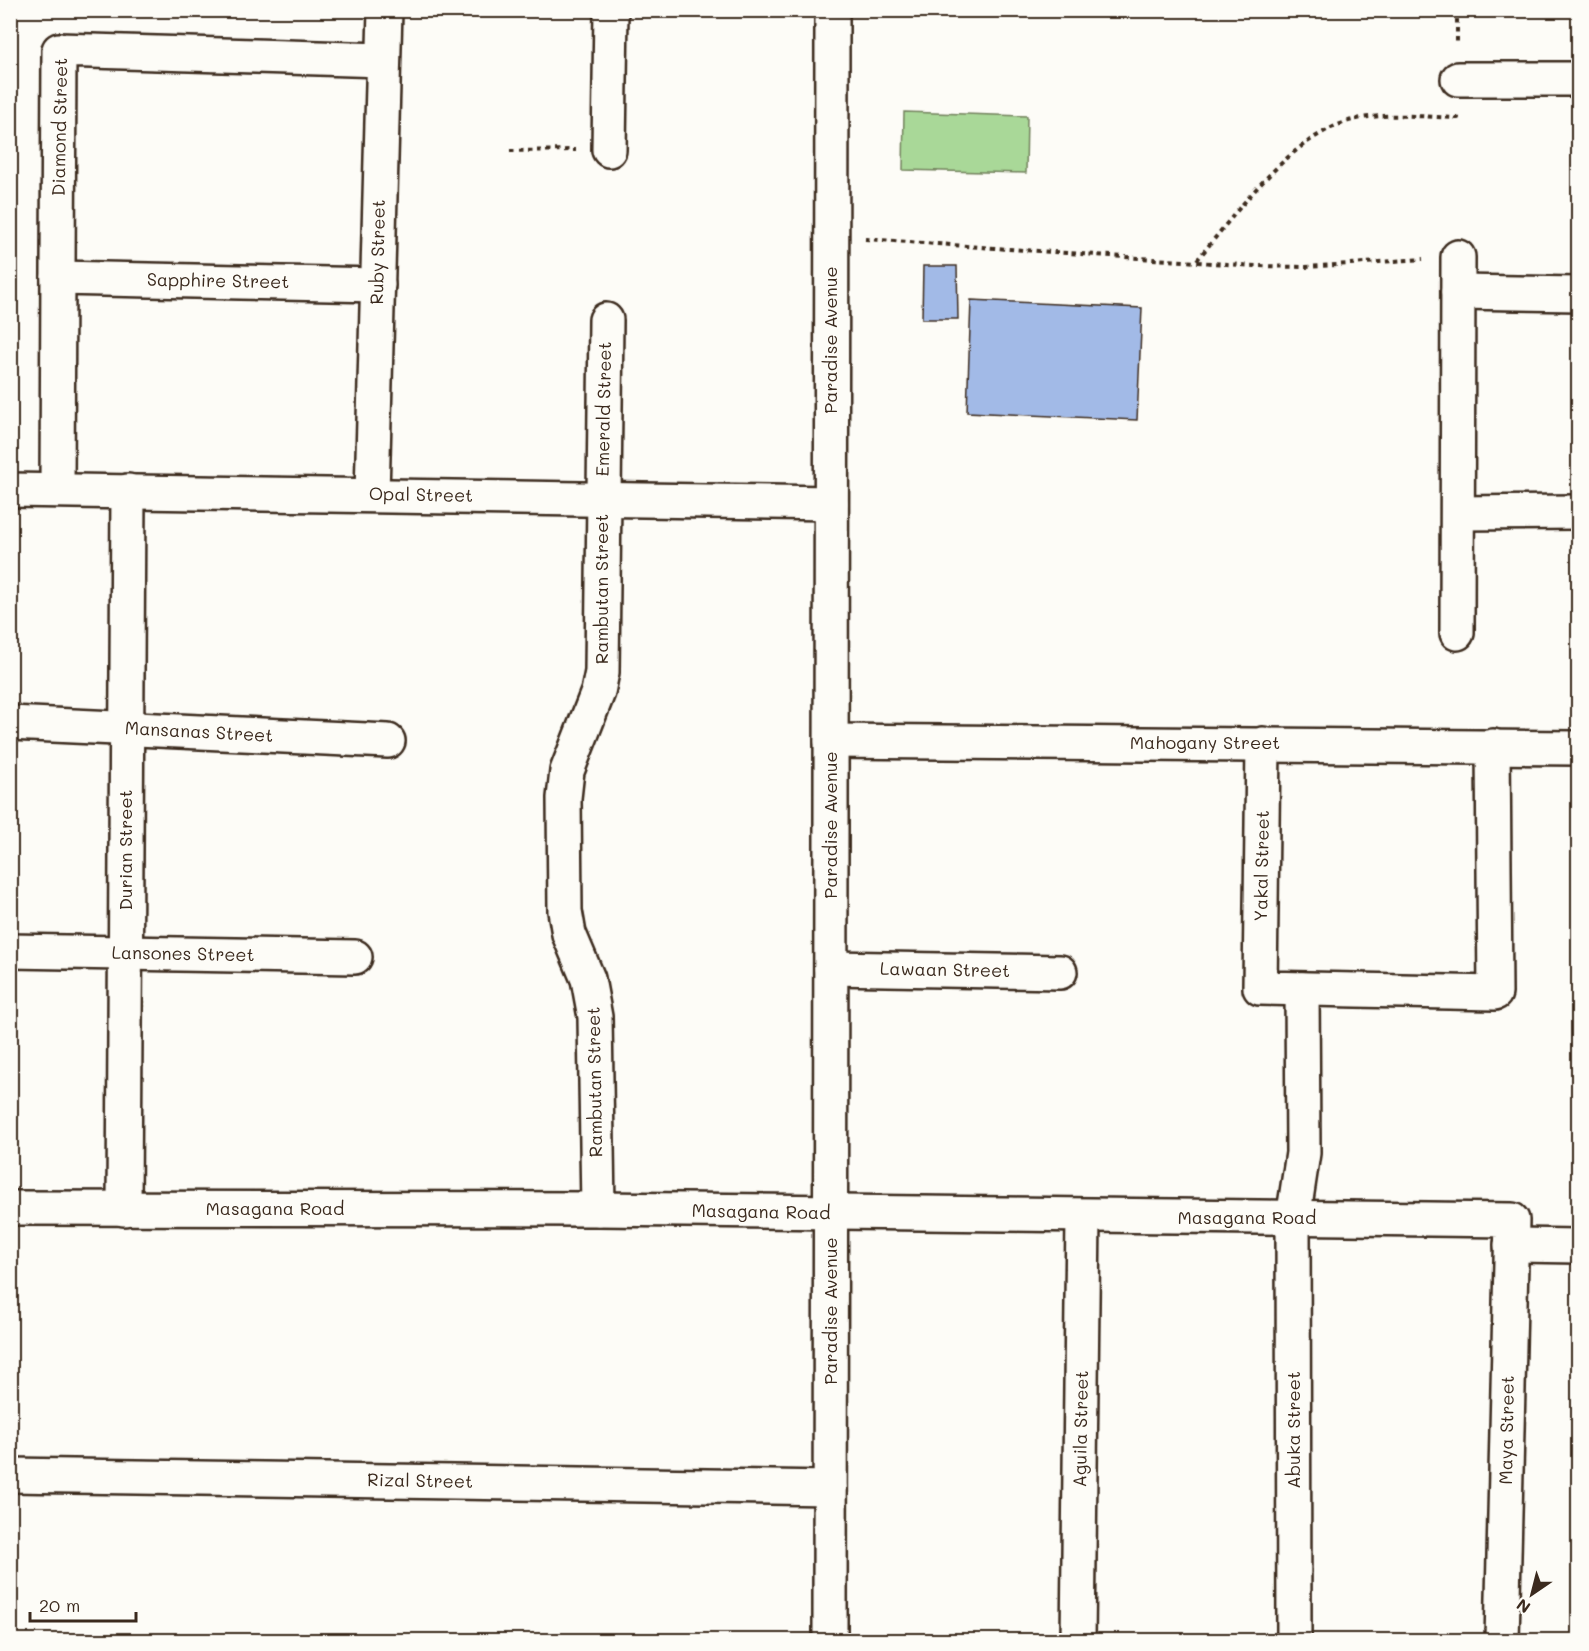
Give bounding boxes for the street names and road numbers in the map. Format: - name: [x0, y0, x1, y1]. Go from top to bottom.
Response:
- street label: Diamond Street: [46, 58, 72, 196]
- street label: Ruby Street: [364, 199, 390, 305]
- street label: Paradise Avenue: [818, 266, 842, 414]
- street label: Sapphire Street: [147, 267, 289, 293]
- street label: Emerald Street: [590, 341, 616, 477]
- street label: Opal Street: [369, 481, 473, 507]
- street label: Rambutan Street: [589, 514, 613, 664]
- street label: Mansanas Street: [124, 715, 274, 747]
- street label: Mahogany Street: [1130, 730, 1280, 754]
- street label: Paradise Avenue: [818, 751, 842, 899]
- street label: Durian Street: [113, 790, 137, 911]
- street label: Yakal Street: [1248, 810, 1274, 922]
- street label: Lansones Street: [111, 940, 255, 966]
- street label: Lawaan Street: [880, 956, 1010, 982]
- street label: Rambutan Street: [581, 1007, 607, 1158]
- street label: Masagana Road: [206, 1196, 344, 1220]
- street label: Masagana Road: [691, 1198, 831, 1224]
- street label: Masagana Road: [1178, 1205, 1316, 1229]
- street label: Paradise Avenue: [818, 1237, 842, 1385]
- street label: Aguila Street: [1067, 1370, 1093, 1488]
- street label: Abuka Street: [1281, 1371, 1305, 1489]
- street label: Maya Street: [1493, 1375, 1519, 1485]
- street label: Rizal Street: [367, 1467, 473, 1493]

